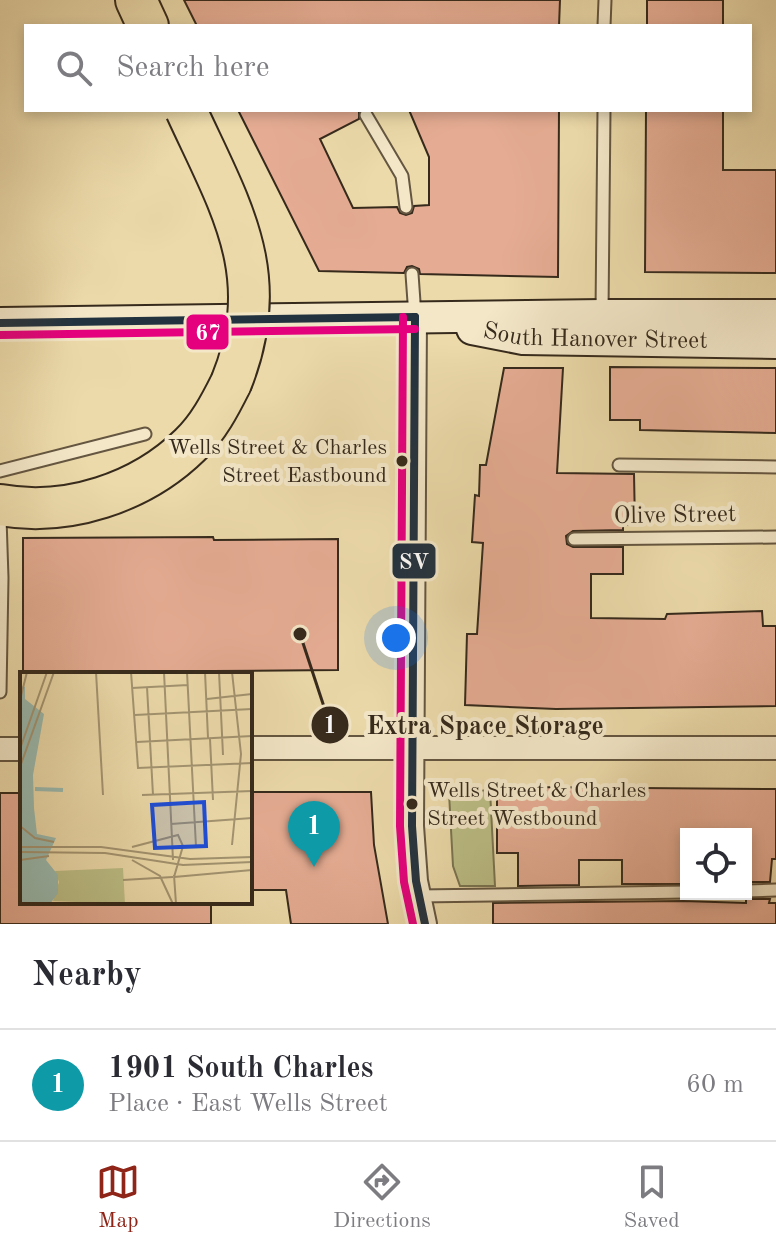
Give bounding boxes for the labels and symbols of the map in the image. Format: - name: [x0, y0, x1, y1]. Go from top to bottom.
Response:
- line badge: 67: [185, 313, 230, 351]
- street label: South Hanover Street: [481, 319, 708, 354]
- text: 67: [195, 323, 221, 345]
- place label: Wells Street & Charles Street Eastbound: [168, 437, 387, 487]
- marker: Wells Street & Charles Street Eastbound: [394, 453, 410, 469]
- street label: Olive Street: [613, 503, 737, 529]
- line badge: SV: [391, 542, 437, 580]
- text: SV: [399, 552, 429, 574]
- your location: [376, 618, 416, 658]
- inset map: [20, 672, 252, 904]
- callout: Extra Space Storage: [310, 700, 620, 750]
- text: Extra Space Storage: [366, 714, 604, 740]
- text: 1: [323, 715, 337, 739]
- place label: Wells Street & Charles Street Westbound: [427, 780, 646, 830]
- marker: Wells Street & Charles Street Westbound: [404, 796, 420, 812]
- pin: 1: [288, 801, 340, 867]

